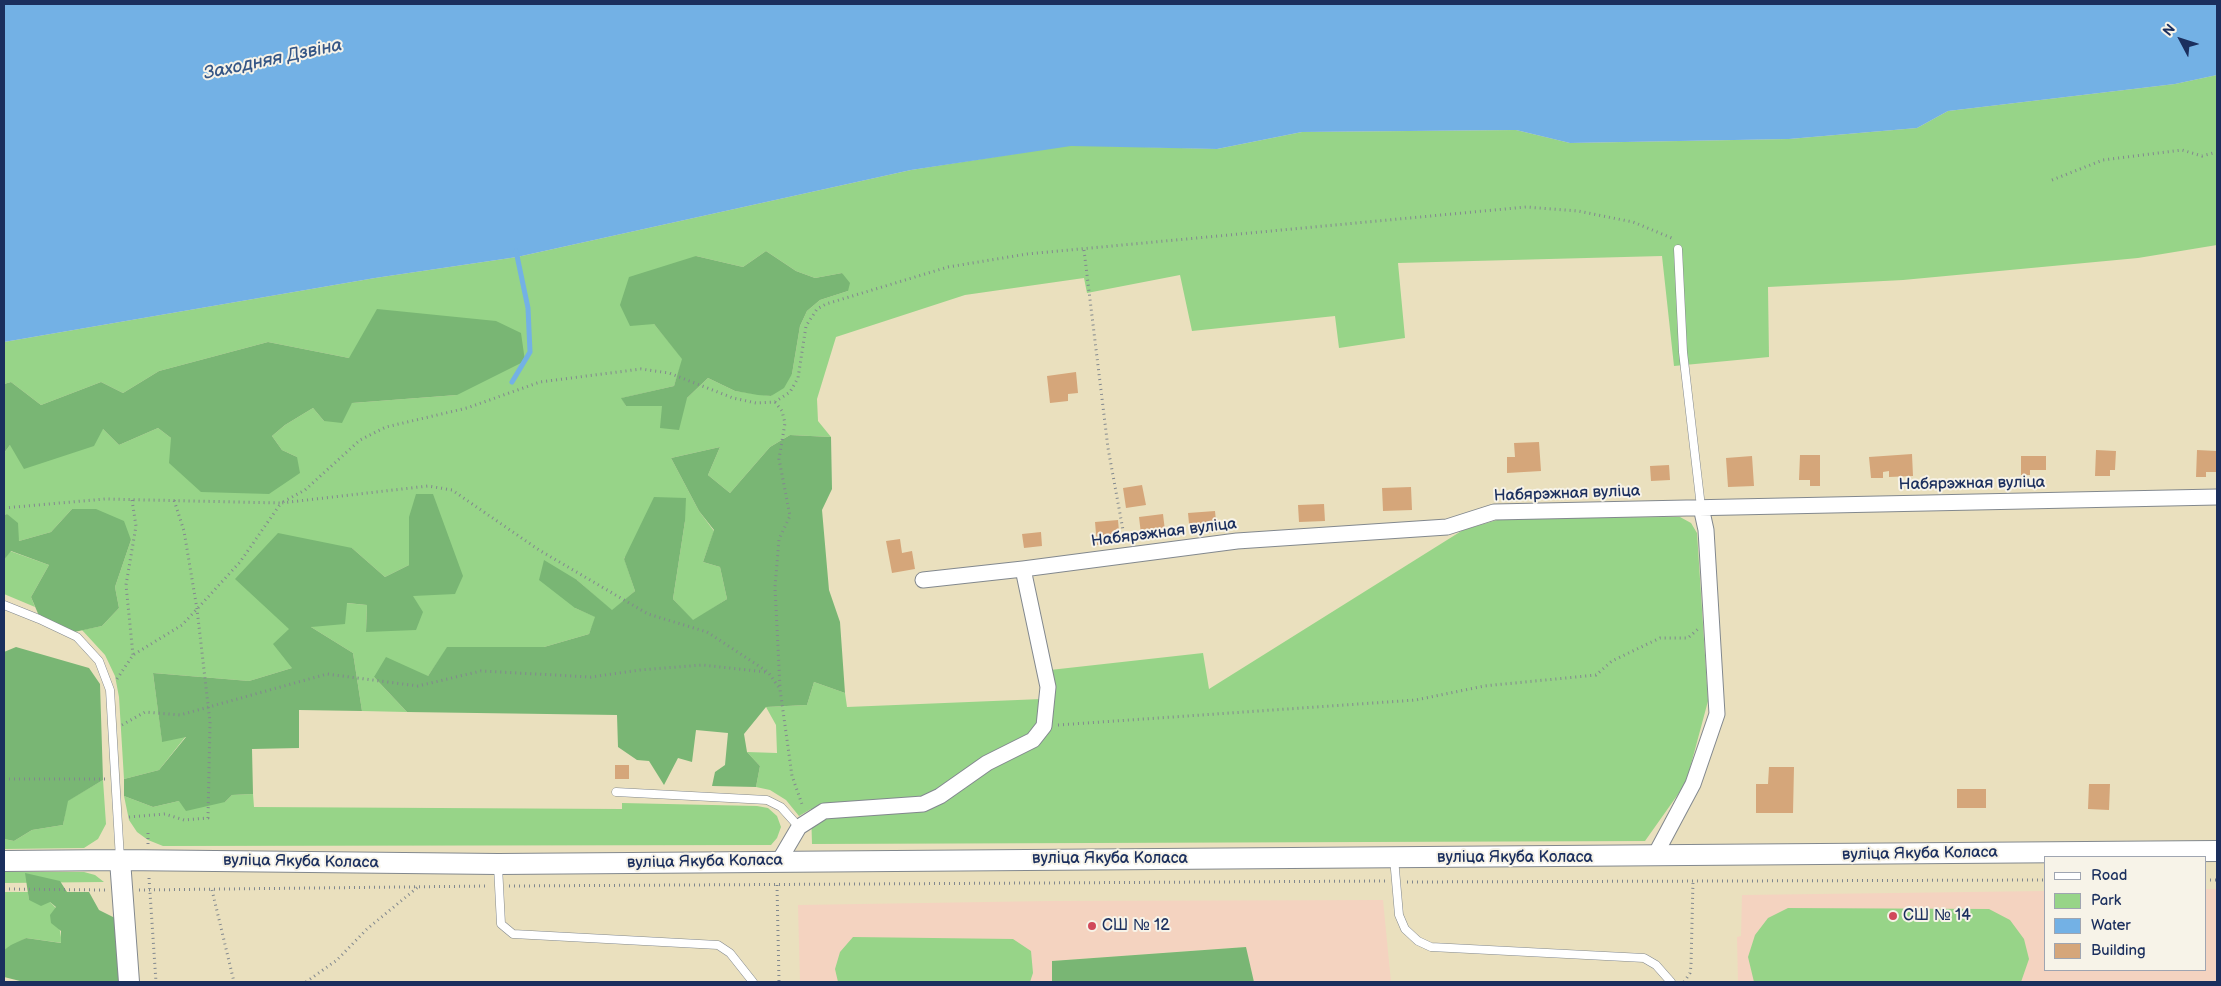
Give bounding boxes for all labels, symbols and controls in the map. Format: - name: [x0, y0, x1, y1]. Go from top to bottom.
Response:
- north arrow: [2156, 15, 2206, 65]
- text: N: [2159, 21, 2179, 40]
- water label: Заходняя Дзвіна: [202, 35, 344, 85]
- street label: Набярэжная вуліца: [1899, 473, 2045, 495]
- street label: Набярэжная вуліца: [1493, 482, 1641, 506]
- street label: Набярэжная вуліца: [1090, 515, 1238, 551]
- street label: вуліца Якуба Коласа: [1842, 843, 1998, 865]
- street label: вуліца Якуба Коласа: [1437, 848, 1593, 868]
- street label: вуліца Якуба Коласа: [1032, 849, 1188, 869]
- street label: вуліца Якуба Коласа: [223, 851, 379, 873]
- street label: вуліца Якуба Коласа: [627, 851, 783, 873]
- legend: [2044, 856, 2206, 971]
- text: Road: [2091, 866, 2127, 885]
- text: Park: [2091, 891, 2121, 910]
- place label: СШ № 14: [1903, 906, 1971, 926]
- marker: СШ № 14: [1887, 910, 1899, 922]
- place label: СШ № 12: [1102, 916, 1170, 936]
- text: Water: [2091, 916, 2131, 935]
- marker: СШ № 12: [1086, 920, 1098, 932]
- text: Building: [2091, 941, 2146, 960]

